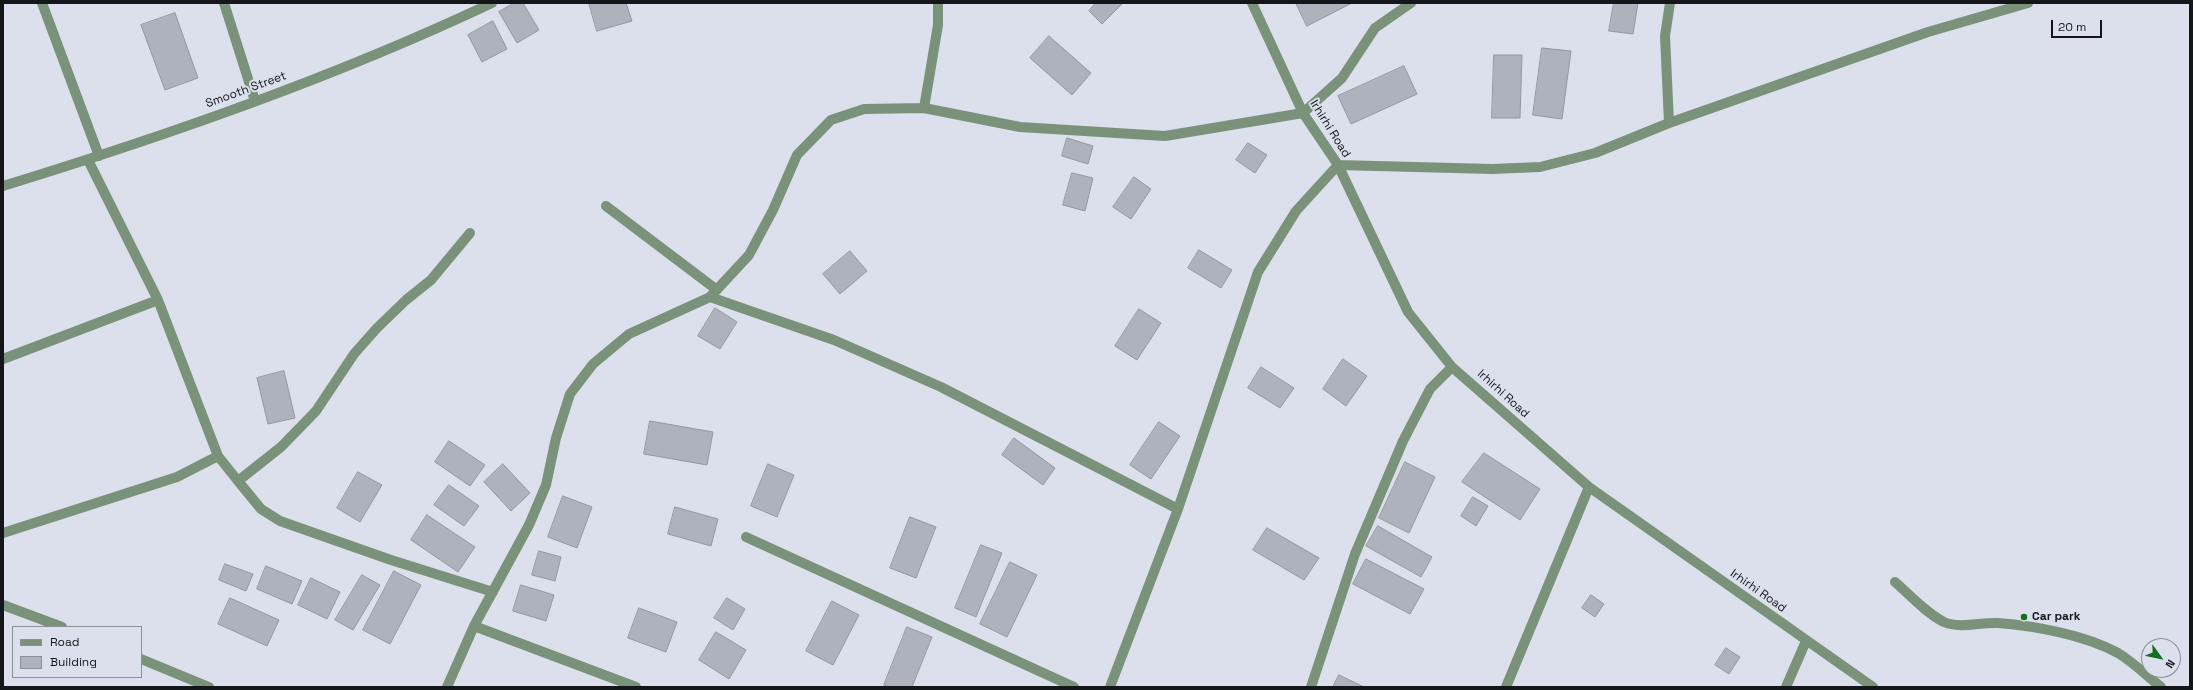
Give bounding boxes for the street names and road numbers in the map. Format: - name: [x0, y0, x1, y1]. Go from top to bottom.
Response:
- street label: Smooth Street: [204, 69, 288, 111]
- street label: Irhirhi Road: [1307, 98, 1353, 160]
- street label: Irhirhi Road: [1474, 367, 1532, 421]
- street label: Irhirhi Road: [1727, 566, 1789, 616]

